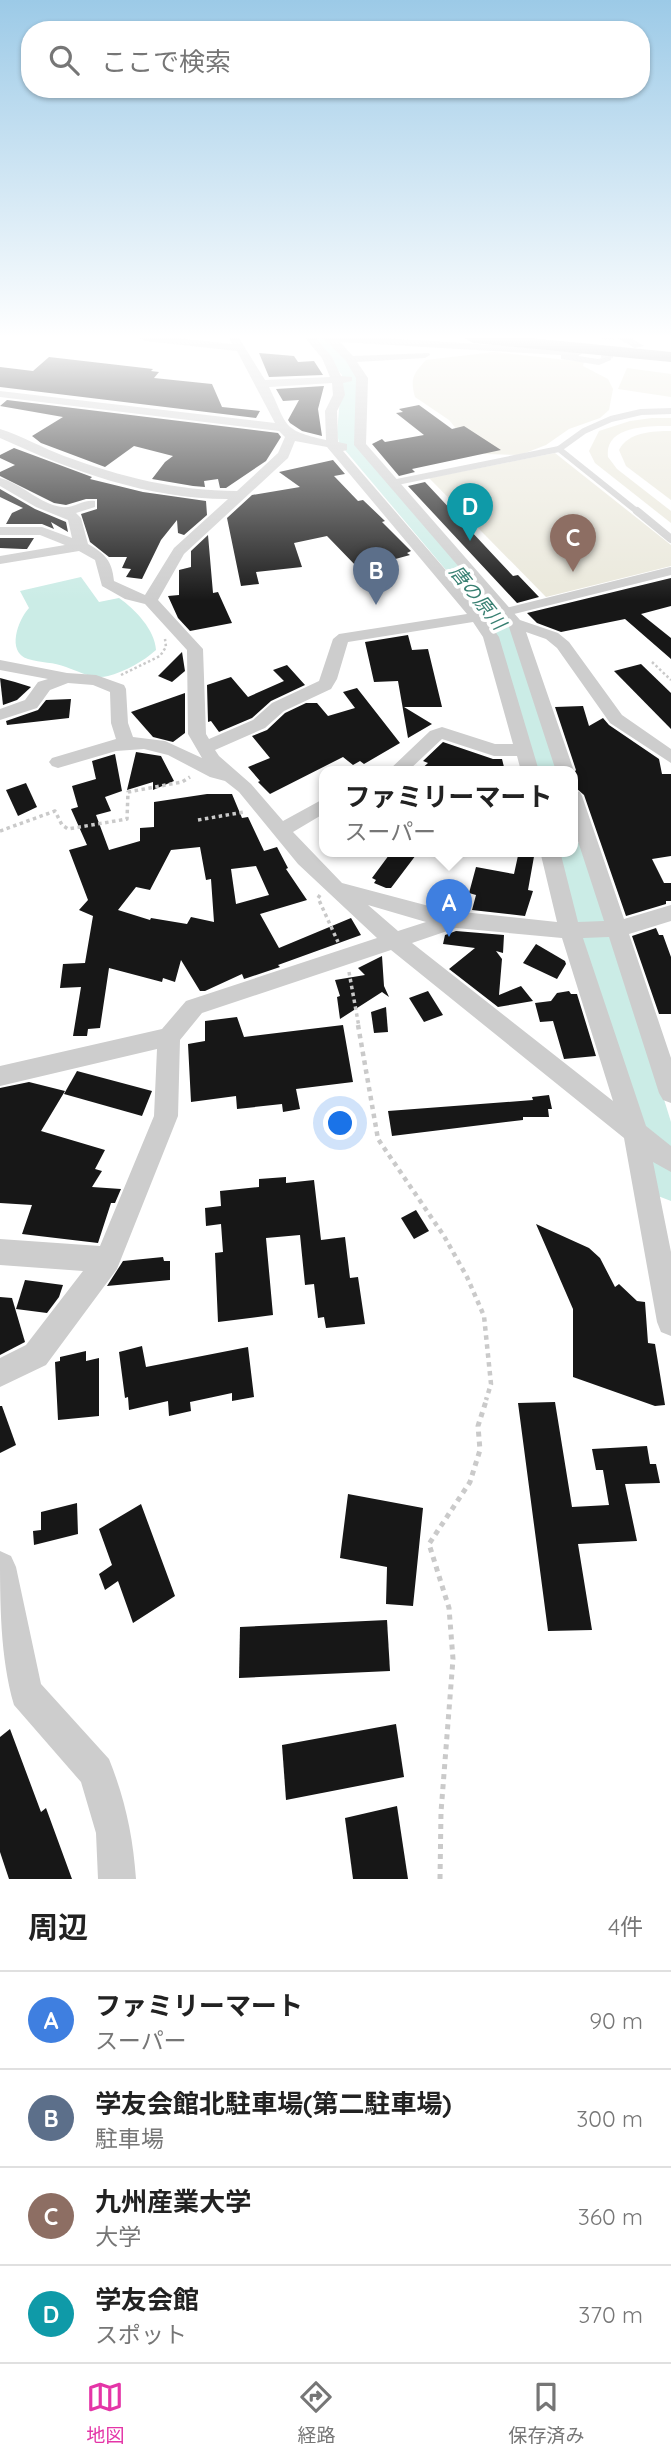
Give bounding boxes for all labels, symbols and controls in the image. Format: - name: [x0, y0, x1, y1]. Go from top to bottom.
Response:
- search box: [21, 21, 650, 98]
- icon: search: [45, 41, 83, 79]
- text: ここで検索: [101, 45, 231, 78]
- pin: D: [447, 483, 493, 541]
- pin: C: [550, 514, 596, 572]
- pin: B: [353, 547, 399, 605]
- water label: 唐の原川: [445, 560, 512, 636]
- popup: [319, 766, 578, 857]
- text: ファミリーマート: [344, 780, 553, 813]
- text: スーパー: [344, 817, 436, 846]
- pin: A: [426, 879, 472, 937]
- your location: [323, 1106, 357, 1140]
- text: 周辺: [28, 1908, 88, 1946]
- text: 4件: [608, 1912, 643, 1941]
- text: ファミリーマート: [95, 1989, 303, 2022]
- text: A: [44, 2006, 58, 2035]
- text: 90 m: [589, 2006, 643, 2035]
- text: スーパー: [95, 2026, 187, 2055]
- text: 学友会館北駐車場(第二駐車場): [95, 2087, 452, 2120]
- text: B: [43, 2104, 59, 2133]
- text: 300 m: [576, 2104, 643, 2133]
- text: 駐車場: [95, 2124, 164, 2153]
- text: 九州産業大学: [95, 2185, 251, 2218]
- text: C: [44, 2202, 58, 2231]
- text: 360 m: [578, 2202, 643, 2231]
- text: 大学: [95, 2222, 141, 2251]
- text: 学友会館: [95, 2283, 199, 2316]
- text: D: [43, 2300, 59, 2329]
- text: 370 m: [578, 2300, 643, 2329]
- text: スポット: [95, 2320, 187, 2349]
- tab: 地図: [86, 2378, 125, 2447]
- tab: 経路: [297, 2378, 336, 2447]
- tab: 保存済み: [508, 2378, 585, 2447]

